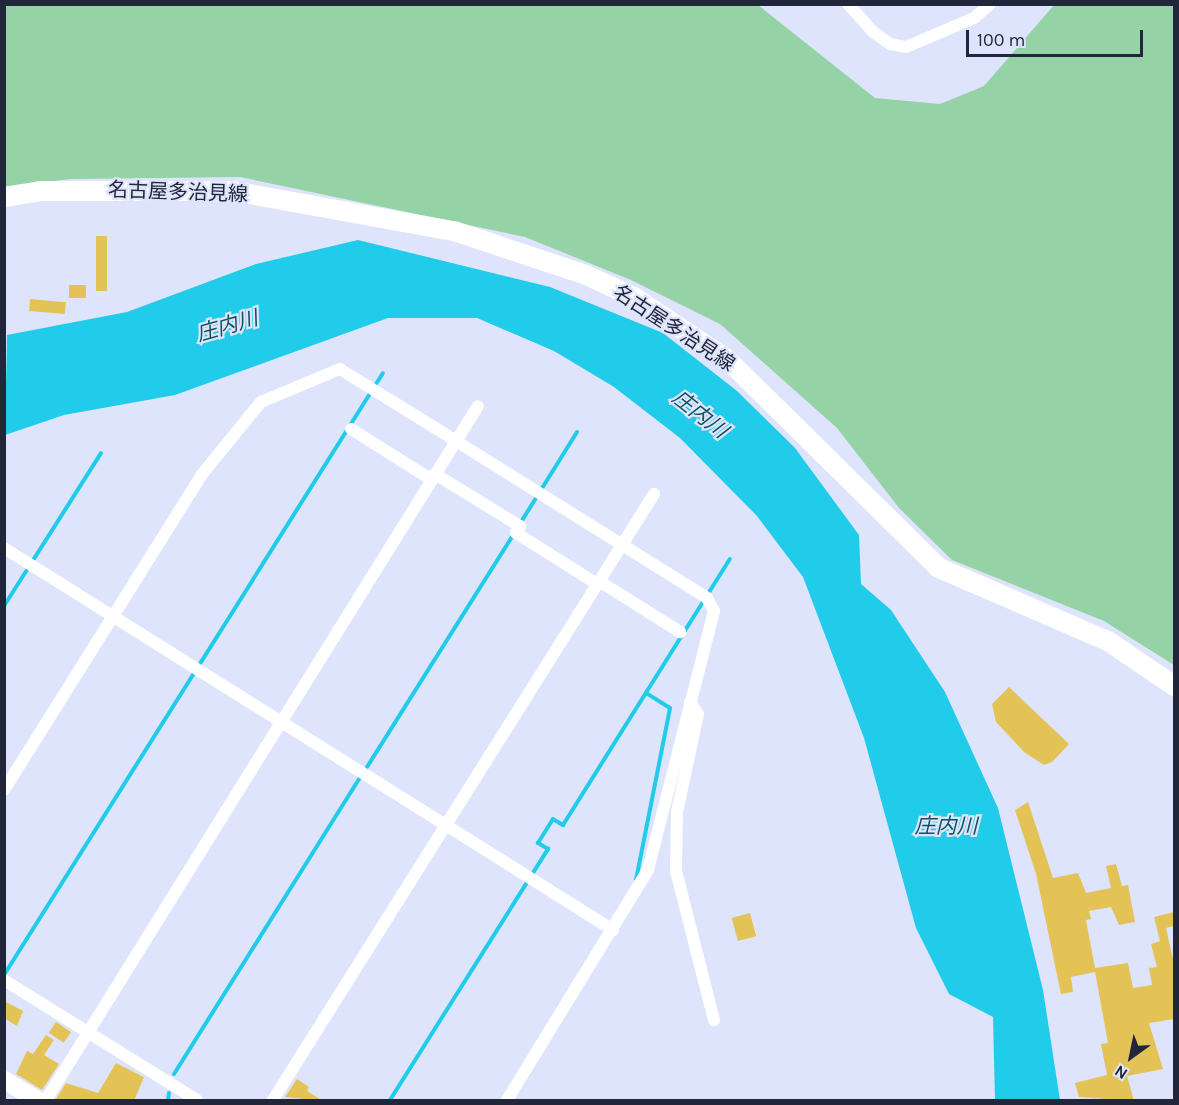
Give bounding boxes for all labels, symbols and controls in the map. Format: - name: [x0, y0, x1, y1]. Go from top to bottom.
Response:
- scale bar: [969, 18, 1146, 56]
- text: 100 m: [977, 29, 1025, 51]
- street label: 名古屋多治見線: [108, 178, 248, 206]
- street label: 名古屋多治見線: [609, 280, 739, 376]
- water label: 庄内川: [193, 305, 261, 347]
- water label: 庄内川: [667, 385, 733, 443]
- water label: 庄内川: [915, 813, 977, 839]
- north arrow: [1101, 1027, 1161, 1087]
- text: N: [1111, 1061, 1131, 1084]

